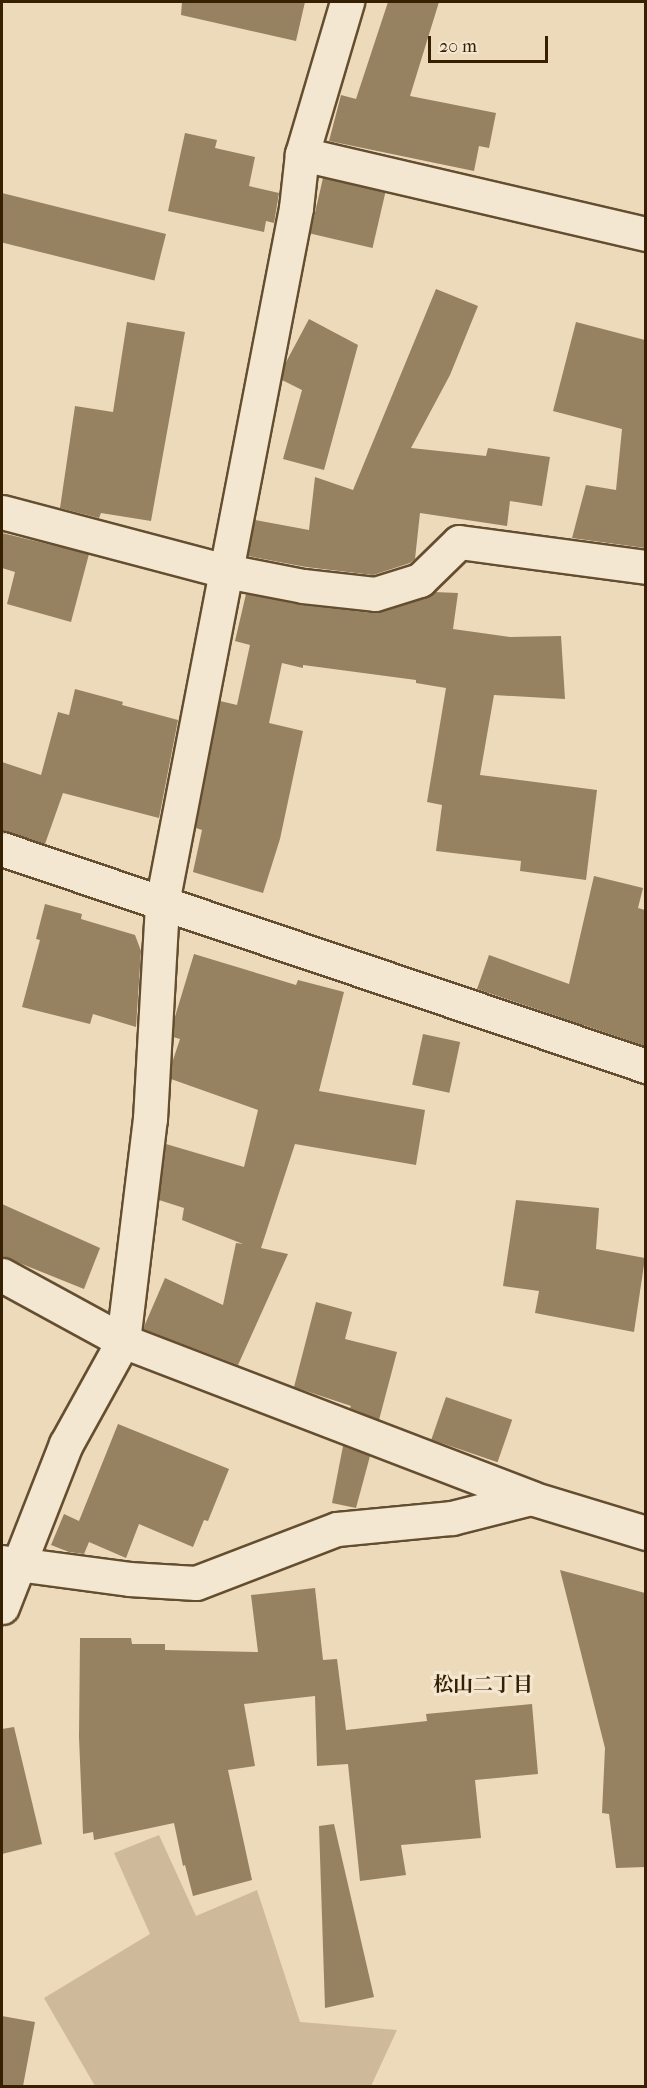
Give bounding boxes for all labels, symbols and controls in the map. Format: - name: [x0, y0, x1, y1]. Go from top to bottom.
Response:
- scale bar: [431, 24, 551, 62]
- text: 20 m: [439, 36, 477, 57]
- district label: 松山二丁目: [433, 1672, 533, 1696]

